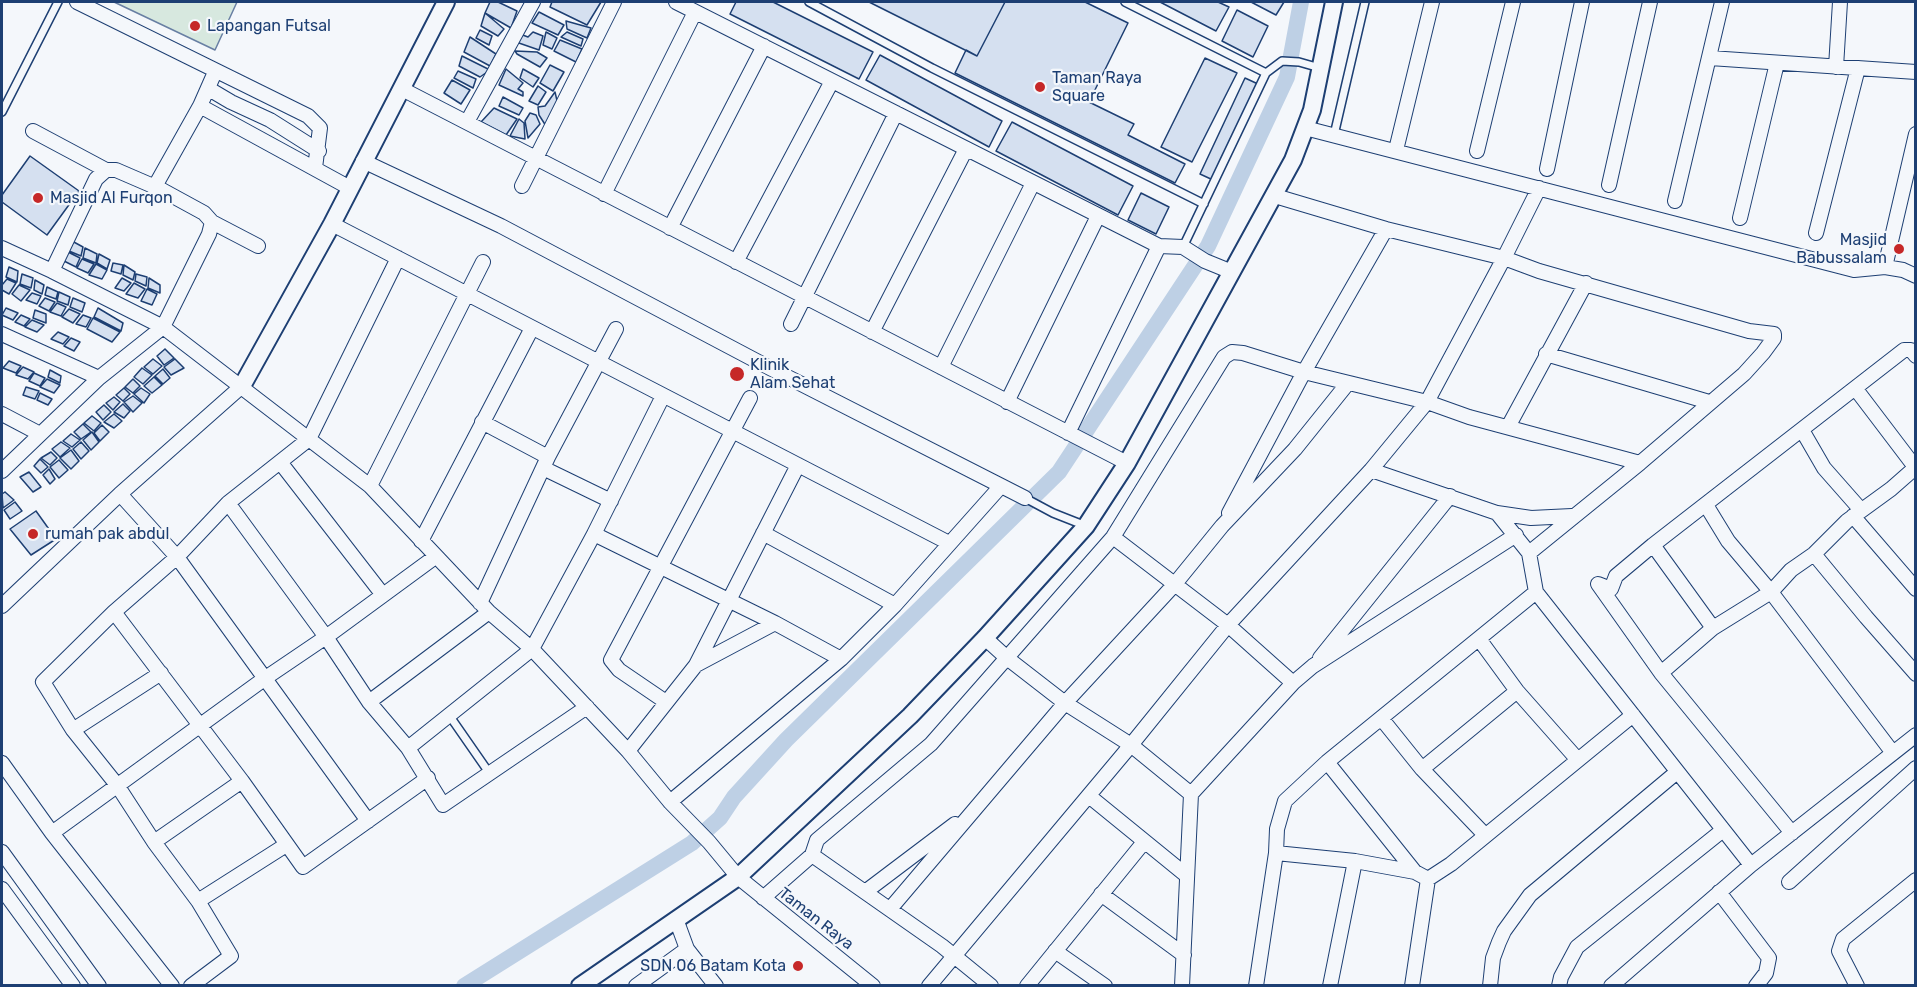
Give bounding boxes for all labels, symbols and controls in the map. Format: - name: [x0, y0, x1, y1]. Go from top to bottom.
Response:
- place label: Lapangan Futsal: [207, 16, 331, 36]
- marker: Lapangan Futsal: [188, 19, 202, 33]
- place label: Taman Raya Square: [1052, 68, 1142, 106]
- marker: Taman Raya Square: [1033, 80, 1047, 94]
- place label: Masjid Al Furqon: [50, 188, 173, 208]
- marker: Masjid Al Furqon: [31, 191, 45, 205]
- place label: Masjid Babussalam: [1796, 230, 1887, 268]
- marker: Masjid Babussalam: [1892, 242, 1906, 256]
- place label: Klinik Alam Sehat: [750, 355, 835, 393]
- marker: Klinik Alam Sehat: [728, 365, 746, 383]
- place label: rumah pak abdul: [45, 524, 169, 544]
- marker: rumah pak abdul: [26, 527, 40, 541]
- street label: Taman Raya: [775, 884, 857, 954]
- place label: SDN 06 Batam Kota: [640, 956, 786, 976]
- marker: SDN 06 Batam Kota: [791, 959, 805, 973]

